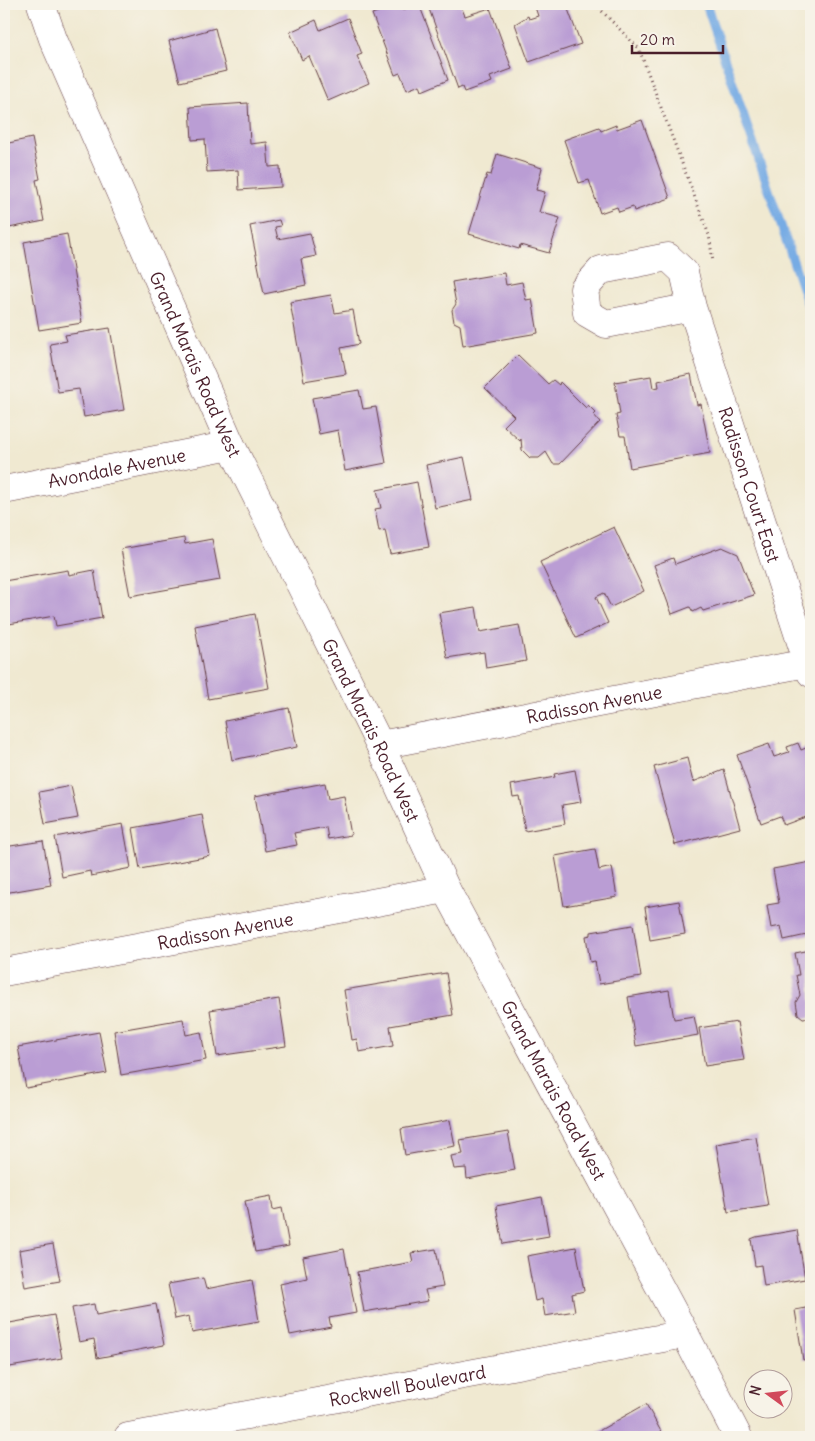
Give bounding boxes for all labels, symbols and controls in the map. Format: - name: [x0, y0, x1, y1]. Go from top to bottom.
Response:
- scale bar: [632, 22, 724, 54]
- text: 20 m: [640, 30, 675, 49]
- street label: Grand Marais Road West: [145, 268, 247, 461]
- street label: Radisson Court East: [714, 404, 786, 565]
- street label: Avondale Avenue: [46, 443, 188, 493]
- street label: Grand Marais Road West: [317, 635, 425, 825]
- street label: Radisson Avenue: [524, 680, 664, 728]
- street label: Radisson Avenue: [155, 906, 295, 954]
- street label: Grand Marais Road West: [496, 996, 612, 1184]
- street label: Rockwell Boulevard: [327, 1360, 488, 1411]
- north arrow: [742, 1368, 792, 1418]
- text: N: [745, 1384, 765, 1398]

